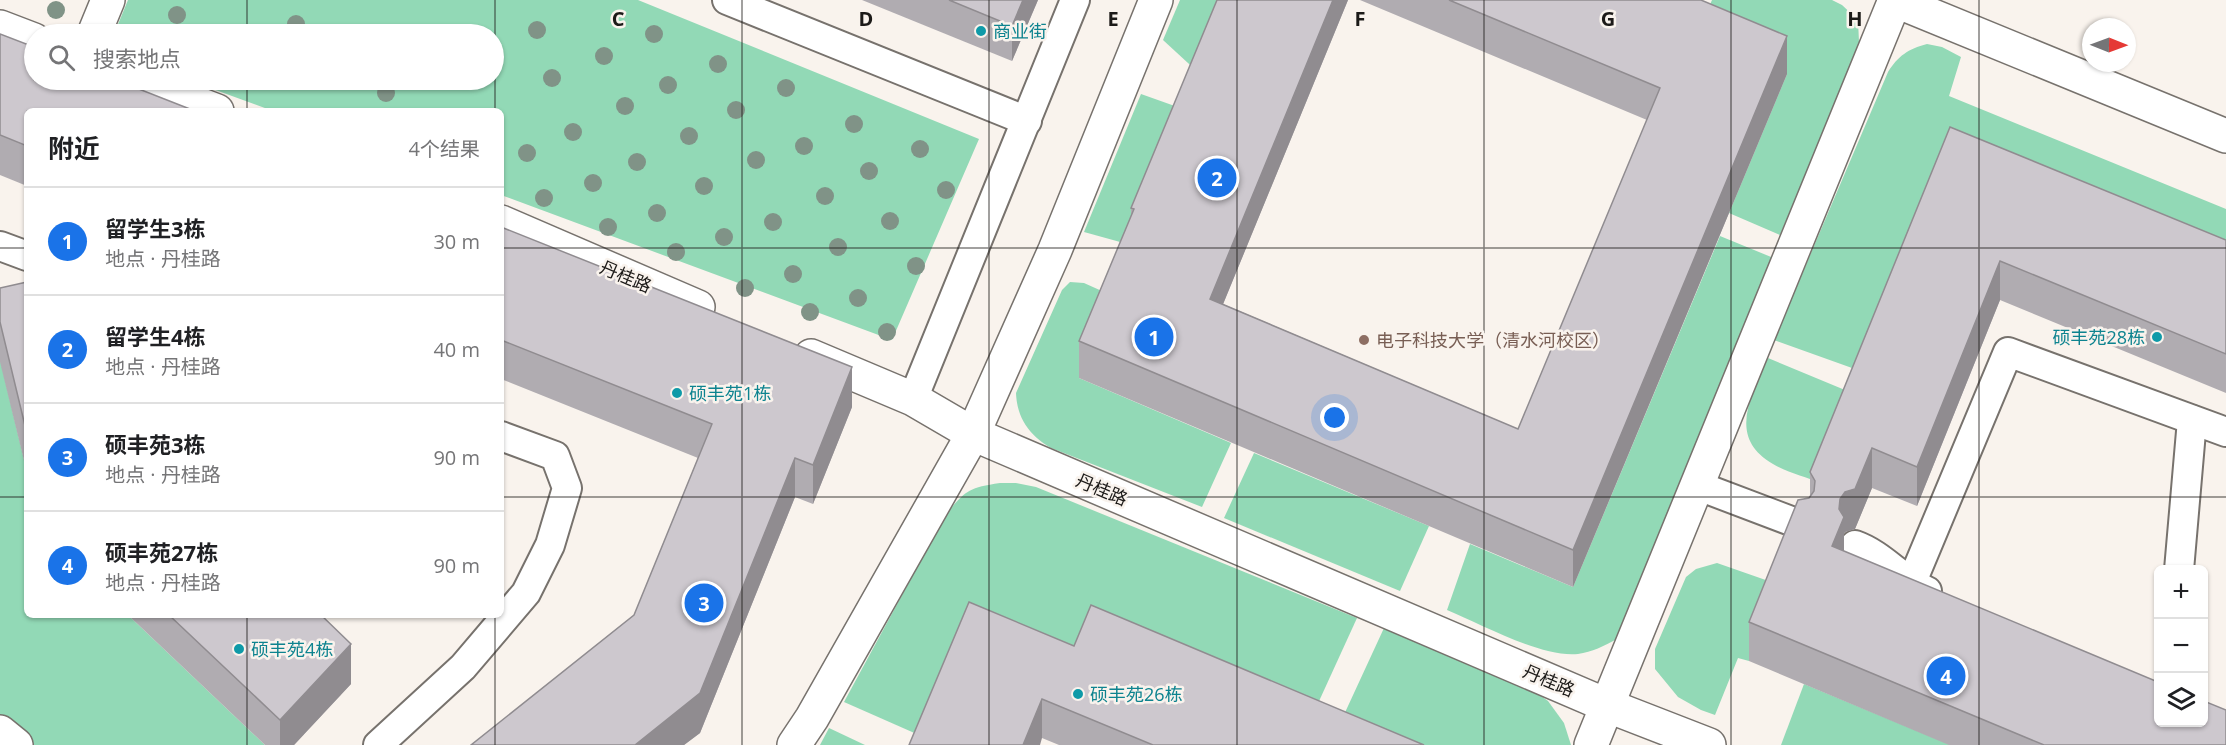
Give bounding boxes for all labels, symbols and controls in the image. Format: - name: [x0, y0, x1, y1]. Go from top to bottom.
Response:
- text: C: [612, 5, 625, 32]
- text: D: [859, 5, 873, 32]
- text: E: [1107, 5, 1119, 32]
- text: F: [1355, 5, 1365, 32]
- text: G: [1601, 5, 1615, 32]
- text: H: [1847, 5, 1863, 32]
- north arrow: [2082, 18, 2136, 72]
- place label: 商业街: [993, 19, 1047, 43]
- search box: [24, 24, 504, 90]
- marker: 商业街: [974, 24, 988, 38]
- icon: search: [45, 41, 78, 74]
- text: 搜索地点: [93, 43, 181, 73]
- text: 附近: [48, 130, 100, 166]
- text: 4个结果: [409, 135, 480, 162]
- pin: 2: [1198, 156, 1236, 201]
- text: 留学生3栋: [105, 213, 206, 243]
- text: 1: [62, 228, 73, 255]
- text: 30 m: [433, 228, 480, 255]
- text: 地点 · 丹桂路: [105, 245, 221, 272]
- street label: 丹桂路: [596, 254, 656, 298]
- pin: 1: [1134, 314, 1174, 360]
- text: 留学生4栋: [105, 321, 206, 351]
- place label: 硕丰苑28栋: [2052, 325, 2145, 349]
- place label: 电子科技大学（清水河校区）: [1376, 328, 1610, 352]
- marker: 硕丰苑28栋: [2150, 330, 2164, 344]
- marker: 电子科技大学（清水河校区）: [1357, 333, 1371, 347]
- text: 2: [62, 336, 73, 363]
- text: 40 m: [433, 336, 480, 363]
- text: 地点 · 丹桂路: [105, 353, 221, 380]
- place label: 硕丰苑1栋: [689, 381, 771, 405]
- marker: 硕丰苑1栋: [670, 386, 684, 400]
- your location: [1320, 403, 1349, 432]
- text: 硕丰苑3栋: [105, 429, 206, 459]
- text: 3: [62, 444, 73, 471]
- text: 90 m: [433, 444, 480, 471]
- text: 地点 · 丹桂路: [105, 461, 221, 488]
- street label: 丹桂路: [1072, 467, 1132, 511]
- text: 硕丰苑27栋: [105, 537, 218, 567]
- text: 4: [62, 552, 73, 579]
- text: 90 m: [433, 552, 480, 579]
- map controls: [2154, 565, 2208, 727]
- button: +: [2154, 565, 2208, 619]
- text: 地点 · 丹桂路: [105, 569, 221, 596]
- pin: 3: [684, 580, 724, 626]
- button: −: [2154, 619, 2208, 673]
- place label: 硕丰苑4栋: [251, 637, 333, 661]
- marker: 硕丰苑4栋: [232, 642, 246, 656]
- pin: 4: [1926, 654, 1966, 698]
- street label: 丹桂路: [1519, 658, 1579, 702]
- button: layers: [2154, 673, 2208, 727]
- place label: 硕丰苑26栋: [1090, 682, 1183, 706]
- marker: 硕丰苑26栋: [1071, 687, 1085, 701]

